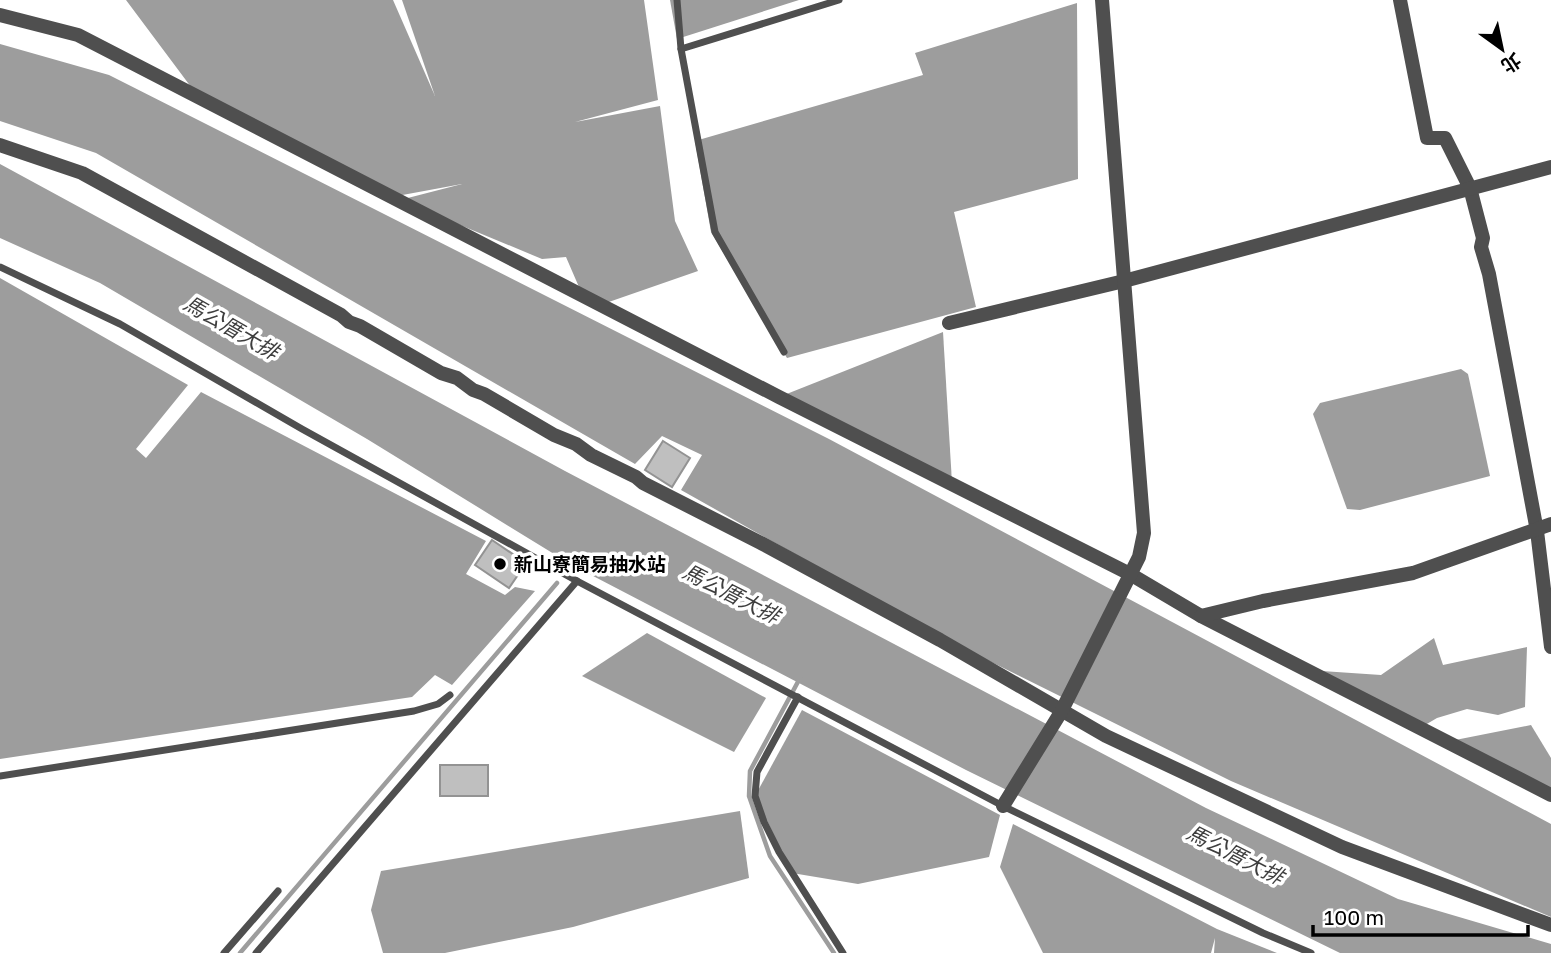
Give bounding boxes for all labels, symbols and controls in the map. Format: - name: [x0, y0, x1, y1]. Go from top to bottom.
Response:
- north arrow: [1467, 14, 1537, 84]
- text: 北: [1497, 49, 1526, 78]
- water label: 馬公厝大排: [180, 290, 286, 366]
- place label: 新山寮簡易抽水站: [514, 552, 666, 575]
- marker: 新山寮簡易抽水站: [492, 556, 508, 572]
- water label: 馬公厝大排: [679, 558, 787, 630]
- water label: 馬公厝大排: [1183, 819, 1291, 891]
- scale bar: [1313, 894, 1528, 938]
- text: 100 m: [1324, 904, 1384, 930]

